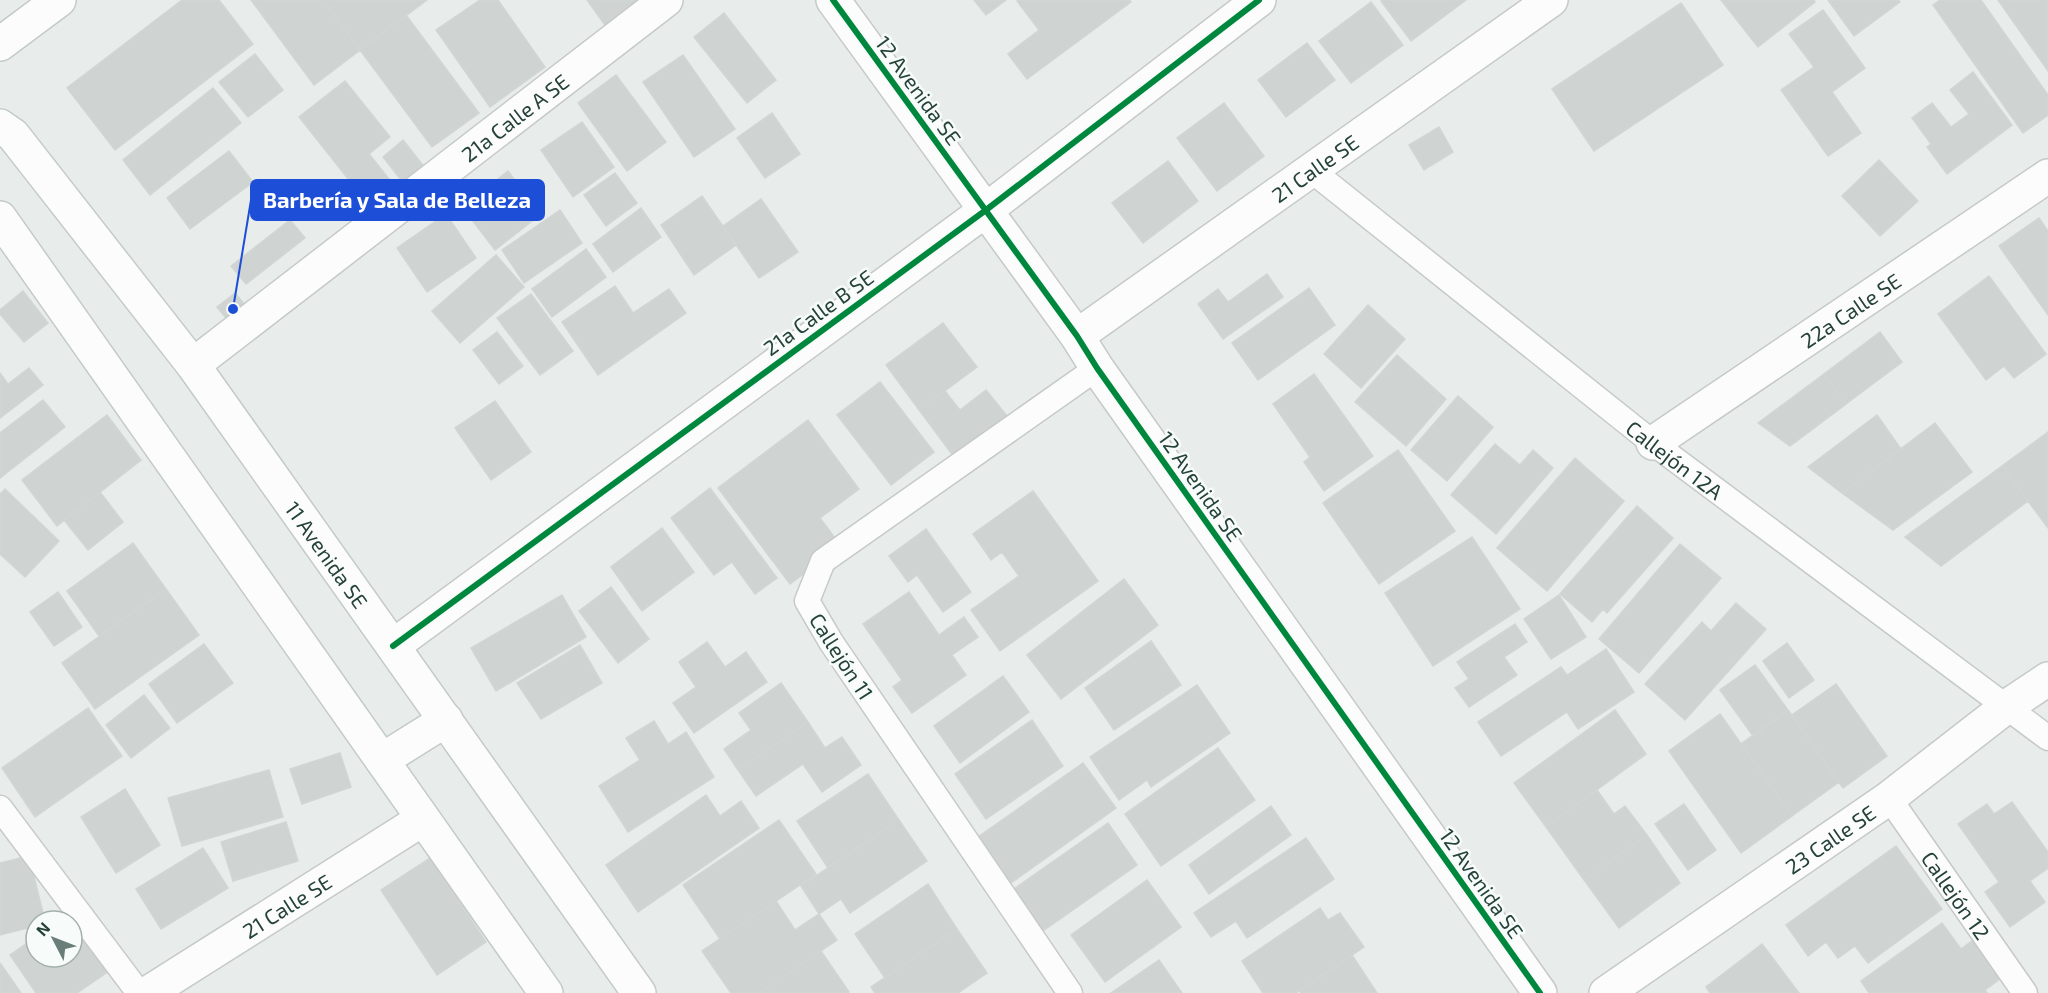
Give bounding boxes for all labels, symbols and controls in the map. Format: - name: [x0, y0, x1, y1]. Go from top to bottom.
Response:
- street label: 12 Avenida SE: [871, 31, 967, 149]
- street label: 21a Calle A SE: [456, 68, 573, 166]
- street label: 21 Calle SE: [1266, 128, 1363, 207]
- callout: Barbería y Sala de Belleza: [251, 180, 544, 220]
- text: Barbería y Sala de Belleza: [263, 186, 531, 213]
- street label: 21a Calle B SE: [758, 264, 878, 360]
- street label: 22a Calle SE: [1795, 267, 1905, 352]
- street label: Callejón 12A: [1622, 415, 1728, 504]
- street label: 12 Avenida SE: [1154, 426, 1248, 546]
- street label: 11 Avenida SE: [281, 496, 374, 612]
- street label: Callejón 11: [804, 608, 879, 704]
- street label: 23 Calle SE: [1780, 799, 1880, 878]
- street label: 12 Avenida SE: [1435, 823, 1529, 943]
- street label: Callejón 12: [1917, 846, 1996, 944]
- street label: 21 Calle SE: [237, 868, 336, 943]
- north arrow: [24, 909, 84, 969]
- text: N: [32, 918, 53, 939]

